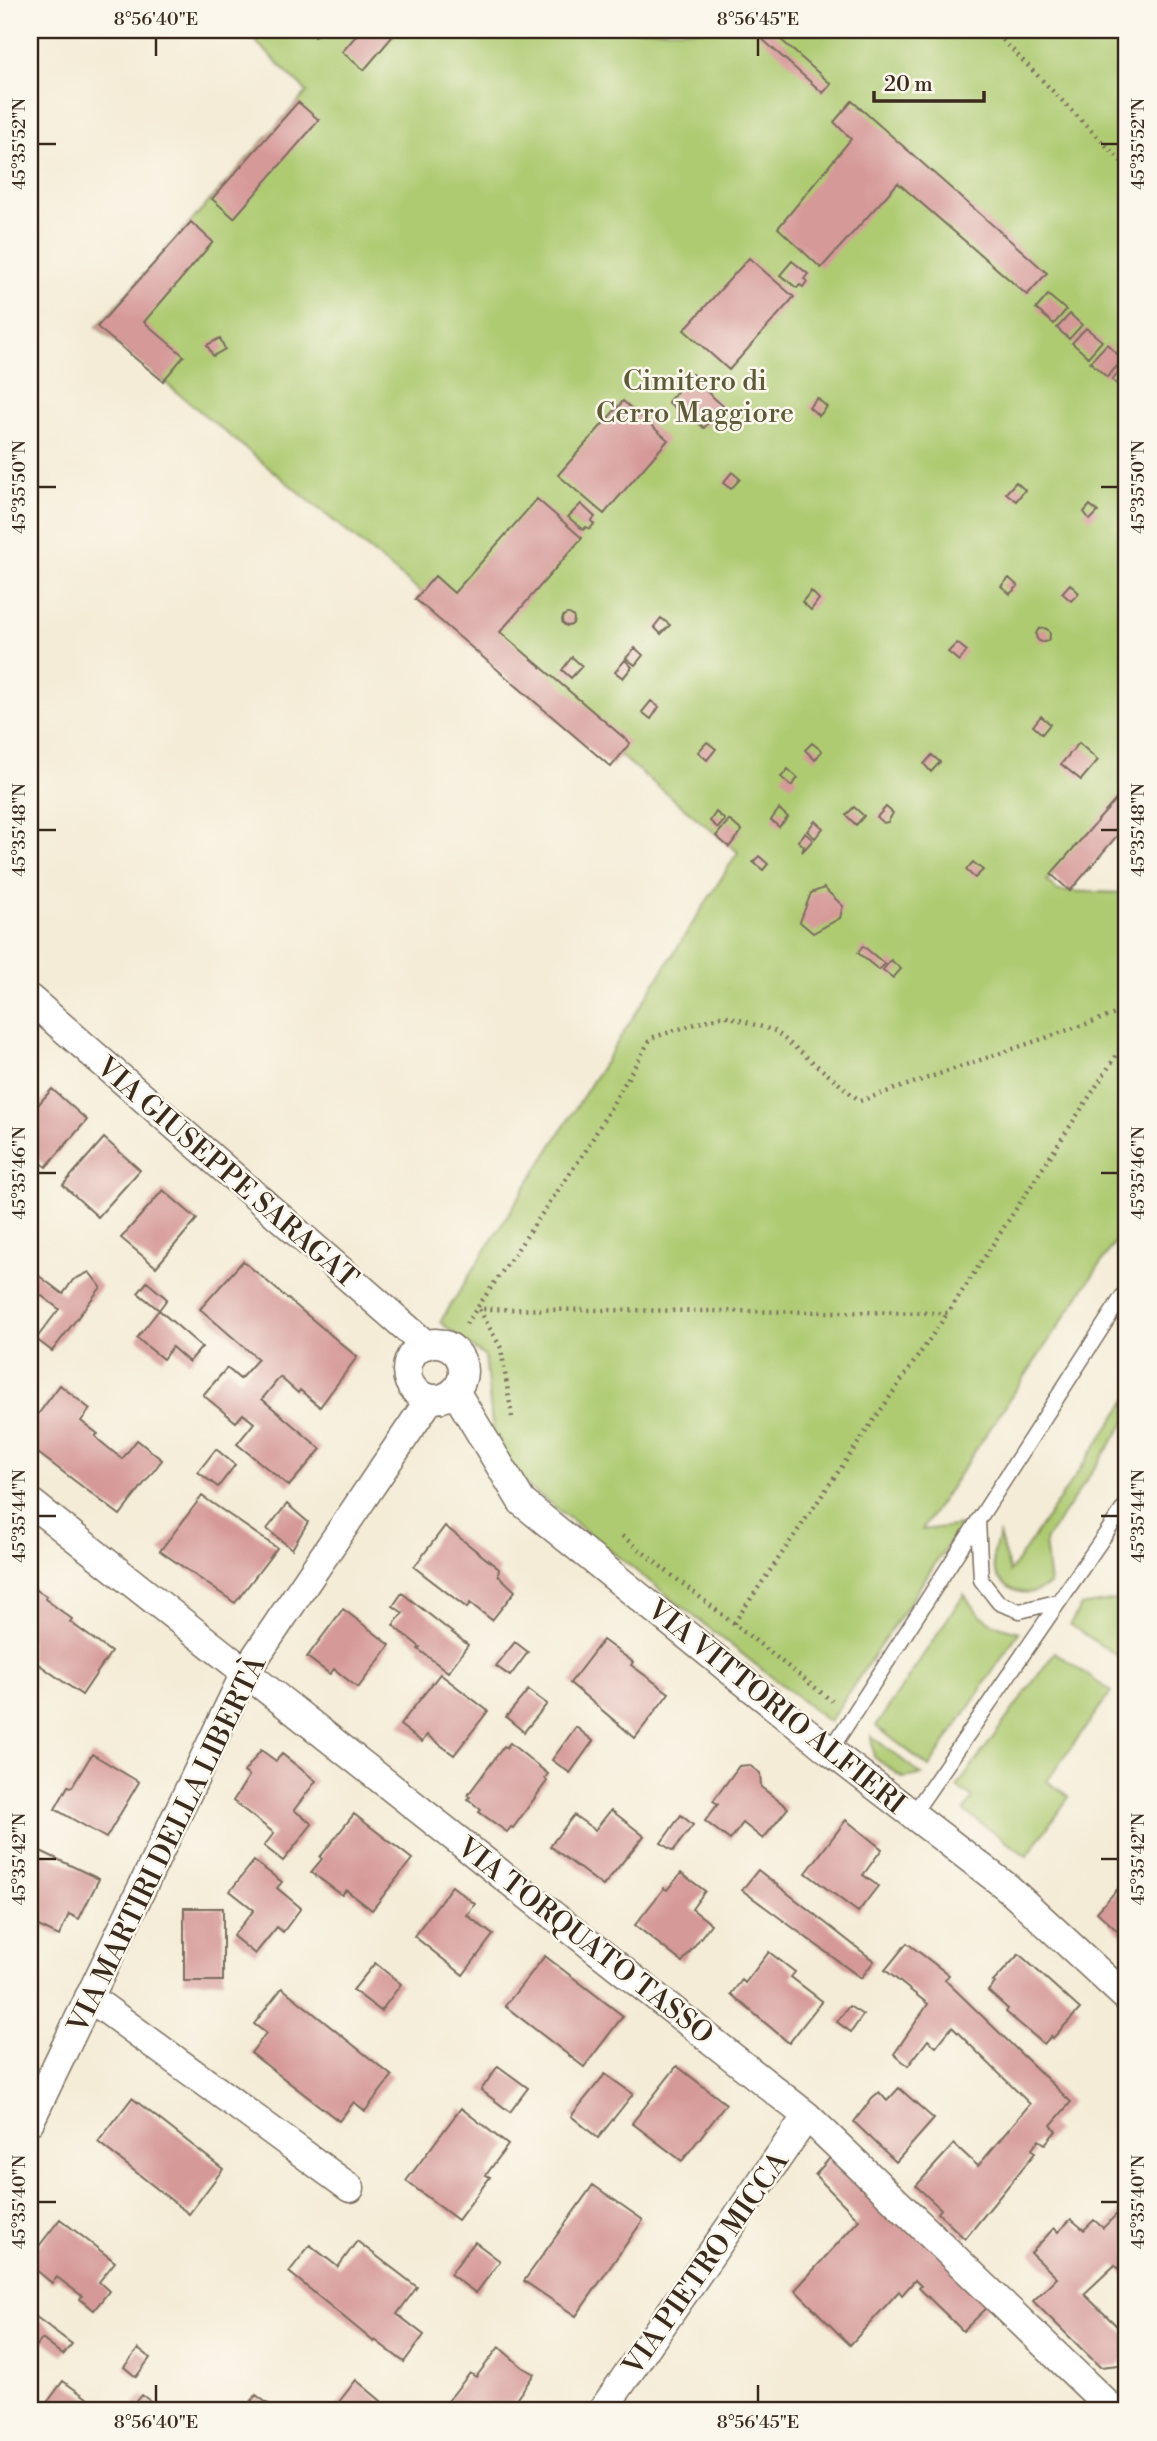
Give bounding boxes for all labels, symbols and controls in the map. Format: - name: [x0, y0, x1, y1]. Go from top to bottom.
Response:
- text: 8°56'40"E: [114, 8, 198, 31]
- text: 8°56'45"E: [717, 8, 799, 31]
- scale bar: [874, 60, 984, 104]
- text: 20 m: [884, 72, 933, 98]
- text: 45°35'52"N: [8, 98, 31, 190]
- text: 45°35'52"N: [1127, 98, 1150, 190]
- park label: Cimitero di Cerro Maggiore: [596, 364, 794, 431]
- text: 45°35'50"N: [8, 440, 31, 534]
- text: 45°35'50"N: [1127, 440, 1150, 534]
- text: 45°35'48"N: [8, 783, 31, 877]
- text: 45°35'48"N: [1127, 783, 1150, 877]
- street label: VIA GIUSEPPE SARAGAT: [88, 1049, 365, 1296]
- text: 45°35'46"N: [8, 1126, 31, 1220]
- text: 45°35'46"N: [1127, 1126, 1150, 1220]
- text: 45°35'44"N: [8, 1469, 31, 1563]
- text: 45°35'44"N: [1127, 1469, 1150, 1563]
- street label: VIA VITTORIO ALFIERI: [639, 1592, 912, 1822]
- street label: VIA MARTIRI DELLA LIBERTÀ: [58, 1649, 274, 2040]
- text: 45°35'42"N: [8, 1812, 31, 1905]
- text: 45°35'42"N: [1127, 1812, 1150, 1905]
- street label: VIA TORQUATO TASSO: [449, 1830, 720, 2052]
- street label: VIA PIETRO MICCA: [615, 2145, 797, 2383]
- text: 45°35'40"N: [8, 2154, 31, 2249]
- text: 45°35'40"N: [1127, 2154, 1150, 2249]
- text: 8°56'40"E: [114, 2411, 198, 2434]
- text: 8°56'45"E: [717, 2411, 799, 2434]

